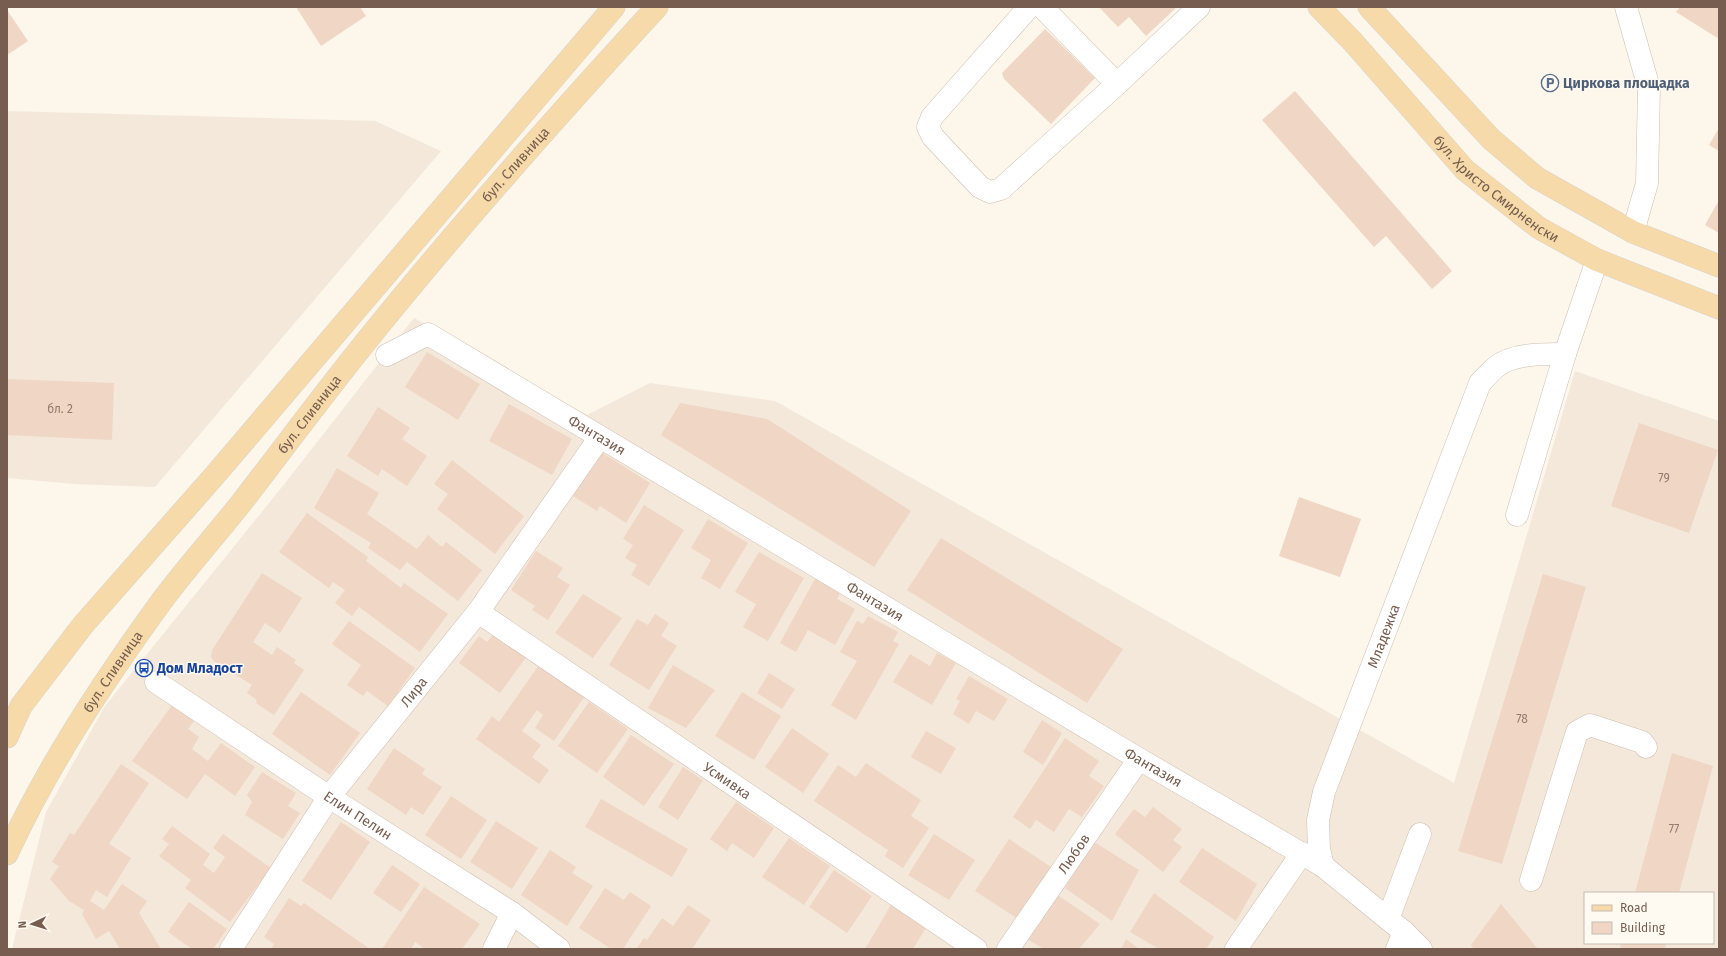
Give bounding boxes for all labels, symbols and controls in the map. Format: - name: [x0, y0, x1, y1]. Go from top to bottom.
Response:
- parking icon: Циркова площадка: [1540, 73, 1560, 93]
- place label: Циркова площадка: [1563, 75, 1690, 92]
- street label: бул. Сливница: [478, 124, 553, 206]
- street label: бул. Христо Смирненски: [1430, 132, 1562, 246]
- street label: бул. Сливница: [274, 372, 345, 457]
- house number: бл. 2: [47, 402, 73, 416]
- street label: Фантазия: [565, 412, 629, 459]
- house number: 79: [1658, 471, 1670, 485]
- street label: Фантазия: [843, 578, 907, 625]
- street label: Младежка: [1364, 602, 1404, 670]
- street label: бул. Сливница: [79, 628, 147, 716]
- bus stop icon: Дом Младост: [134, 658, 154, 678]
- place label: Дом Младост: [156, 660, 243, 677]
- street label: Лира: [397, 674, 431, 710]
- house number: 78: [1516, 712, 1528, 726]
- street label: Фантазия: [1121, 744, 1185, 791]
- street label: Усмивка: [700, 759, 754, 803]
- street label: Елин Пелин: [320, 788, 395, 844]
- house number: 77: [1669, 822, 1679, 836]
- street label: Любов: [1055, 831, 1094, 877]
- legend: [1584, 892, 1714, 944]
- text: Road: [1620, 901, 1648, 915]
- north arrow: [12, 904, 52, 944]
- text: N: [16, 921, 29, 929]
- text: Building: [1620, 921, 1666, 935]

